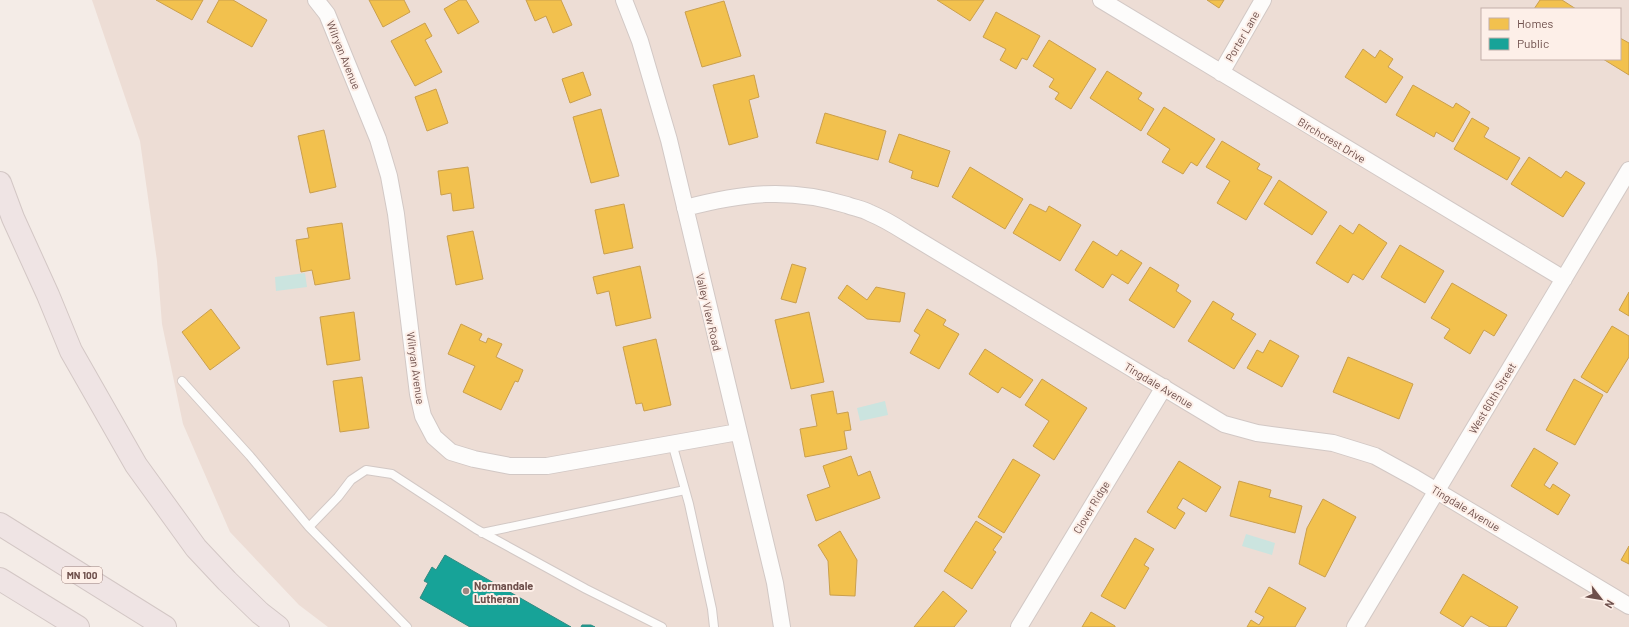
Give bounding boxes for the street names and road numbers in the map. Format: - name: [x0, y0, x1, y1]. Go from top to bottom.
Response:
- street label: Porter Lane: [1222, 8, 1262, 63]
- street label: Wilryan Avenue: [324, 19, 364, 91]
- street label: Birchcrest Drive: [1296, 115, 1368, 165]
- street label: Valley View Road: [694, 272, 724, 352]
- street label: Wilryan Avenue: [404, 331, 428, 405]
- street label: Tingdale Avenue: [1122, 359, 1196, 411]
- street label: West 60th Street: [1466, 360, 1518, 436]
- street label: Clover Ridge: [1070, 478, 1112, 536]
- street label: Tingdale Avenue: [1429, 482, 1503, 534]
- road number: MN 100: [62, 567, 102, 583]

